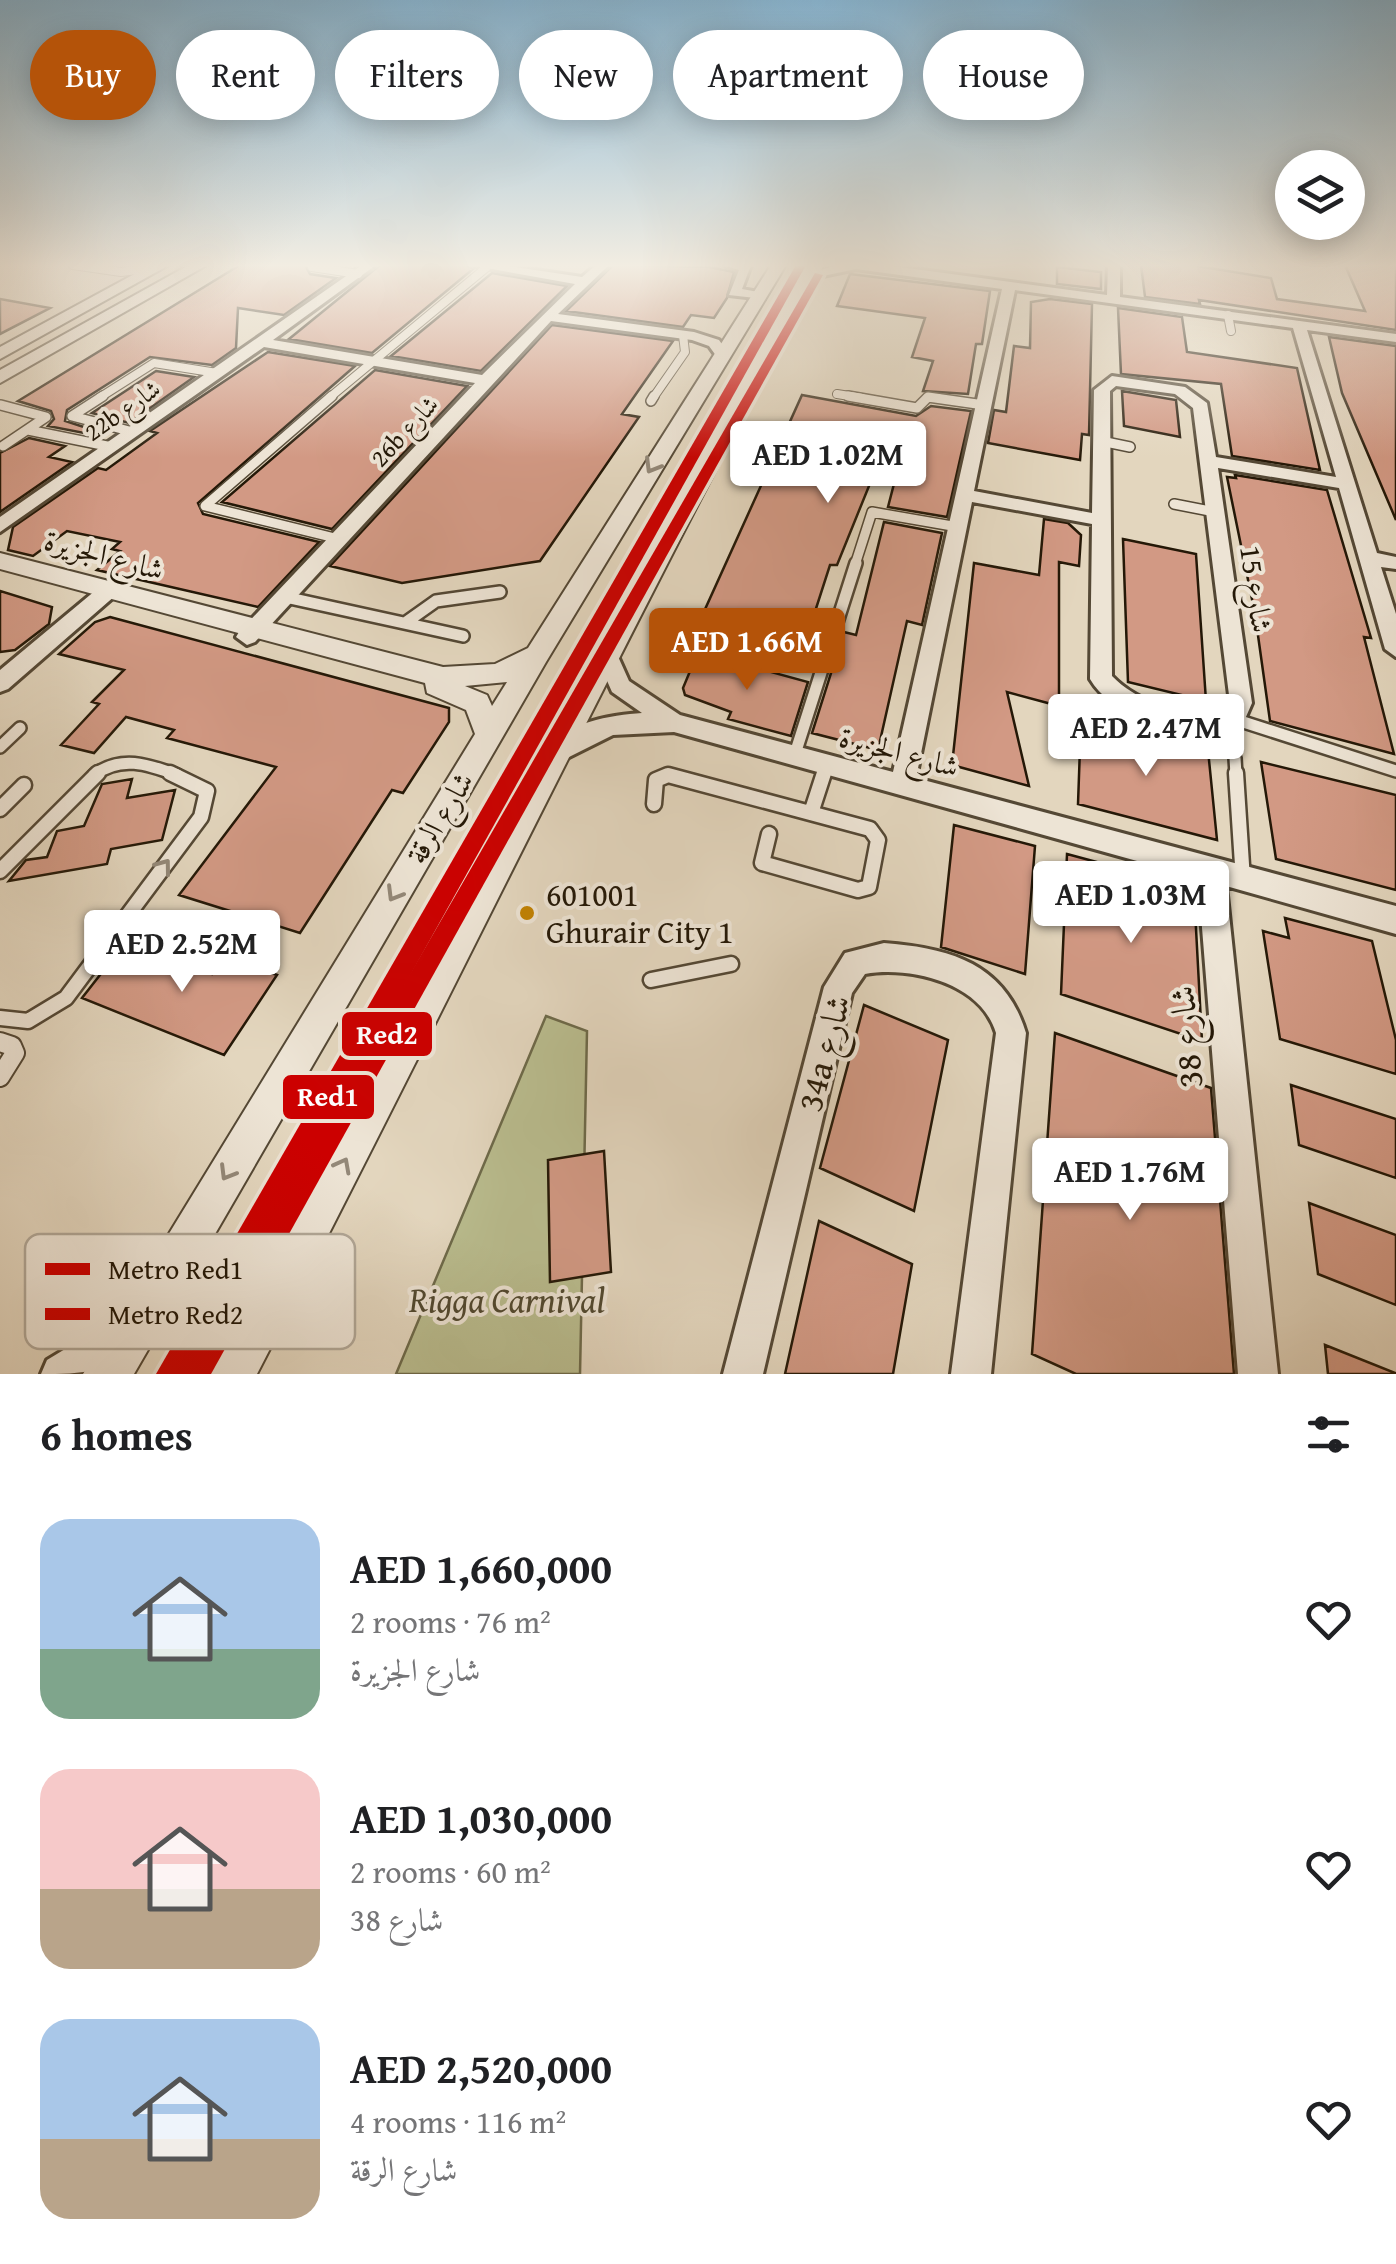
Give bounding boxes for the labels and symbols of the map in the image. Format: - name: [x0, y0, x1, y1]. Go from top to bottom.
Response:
- street label: 22b شارع: [76, 371, 170, 453]
- street label: 26b شارع: [362, 387, 449, 477]
- pin: AED 1.02M: [714, 421, 942, 506]
- one-way arrow: [645, 455, 664, 473]
- street label: شارع الجزيرة: [38, 517, 169, 595]
- street label: شارع 15: [1225, 542, 1285, 636]
- pin: AED 1.66M: [633, 608, 861, 693]
- pin: AED 2.47M: [1032, 694, 1260, 779]
- street label: شارع الجزيرة: [833, 714, 964, 792]
- street label: شارع الرقة: [394, 763, 487, 874]
- one-way arrow: [152, 859, 171, 878]
- pin: AED 1.03M: [1017, 861, 1245, 946]
- place label: 601001 Ghurair City 1: [546, 871, 733, 955]
- one-way arrow: [387, 883, 406, 901]
- marker: 601001 Ghurair City 1: [517, 903, 537, 923]
- pin: AED 2.52M: [68, 910, 296, 995]
- street label: شارع 38: [1156, 984, 1219, 1090]
- street label: 34a شارع: [784, 989, 867, 1118]
- line badge: Red2: [340, 1010, 434, 1058]
- text: Red2: [356, 1013, 418, 1054]
- line badge: Red1: [281, 1073, 376, 1121]
- text: Red1: [297, 1075, 359, 1116]
- pin: AED 1.76M: [1016, 1138, 1244, 1223]
- one-way arrow: [330, 1157, 350, 1175]
- one-way arrow: [220, 1162, 239, 1180]
- legend: [25, 1234, 355, 1349]
- text: Metro Red1: [108, 1248, 243, 1289]
- park label: Rigga Carnival: [408, 1274, 605, 1325]
- text: Metro Red2: [108, 1293, 243, 1334]

